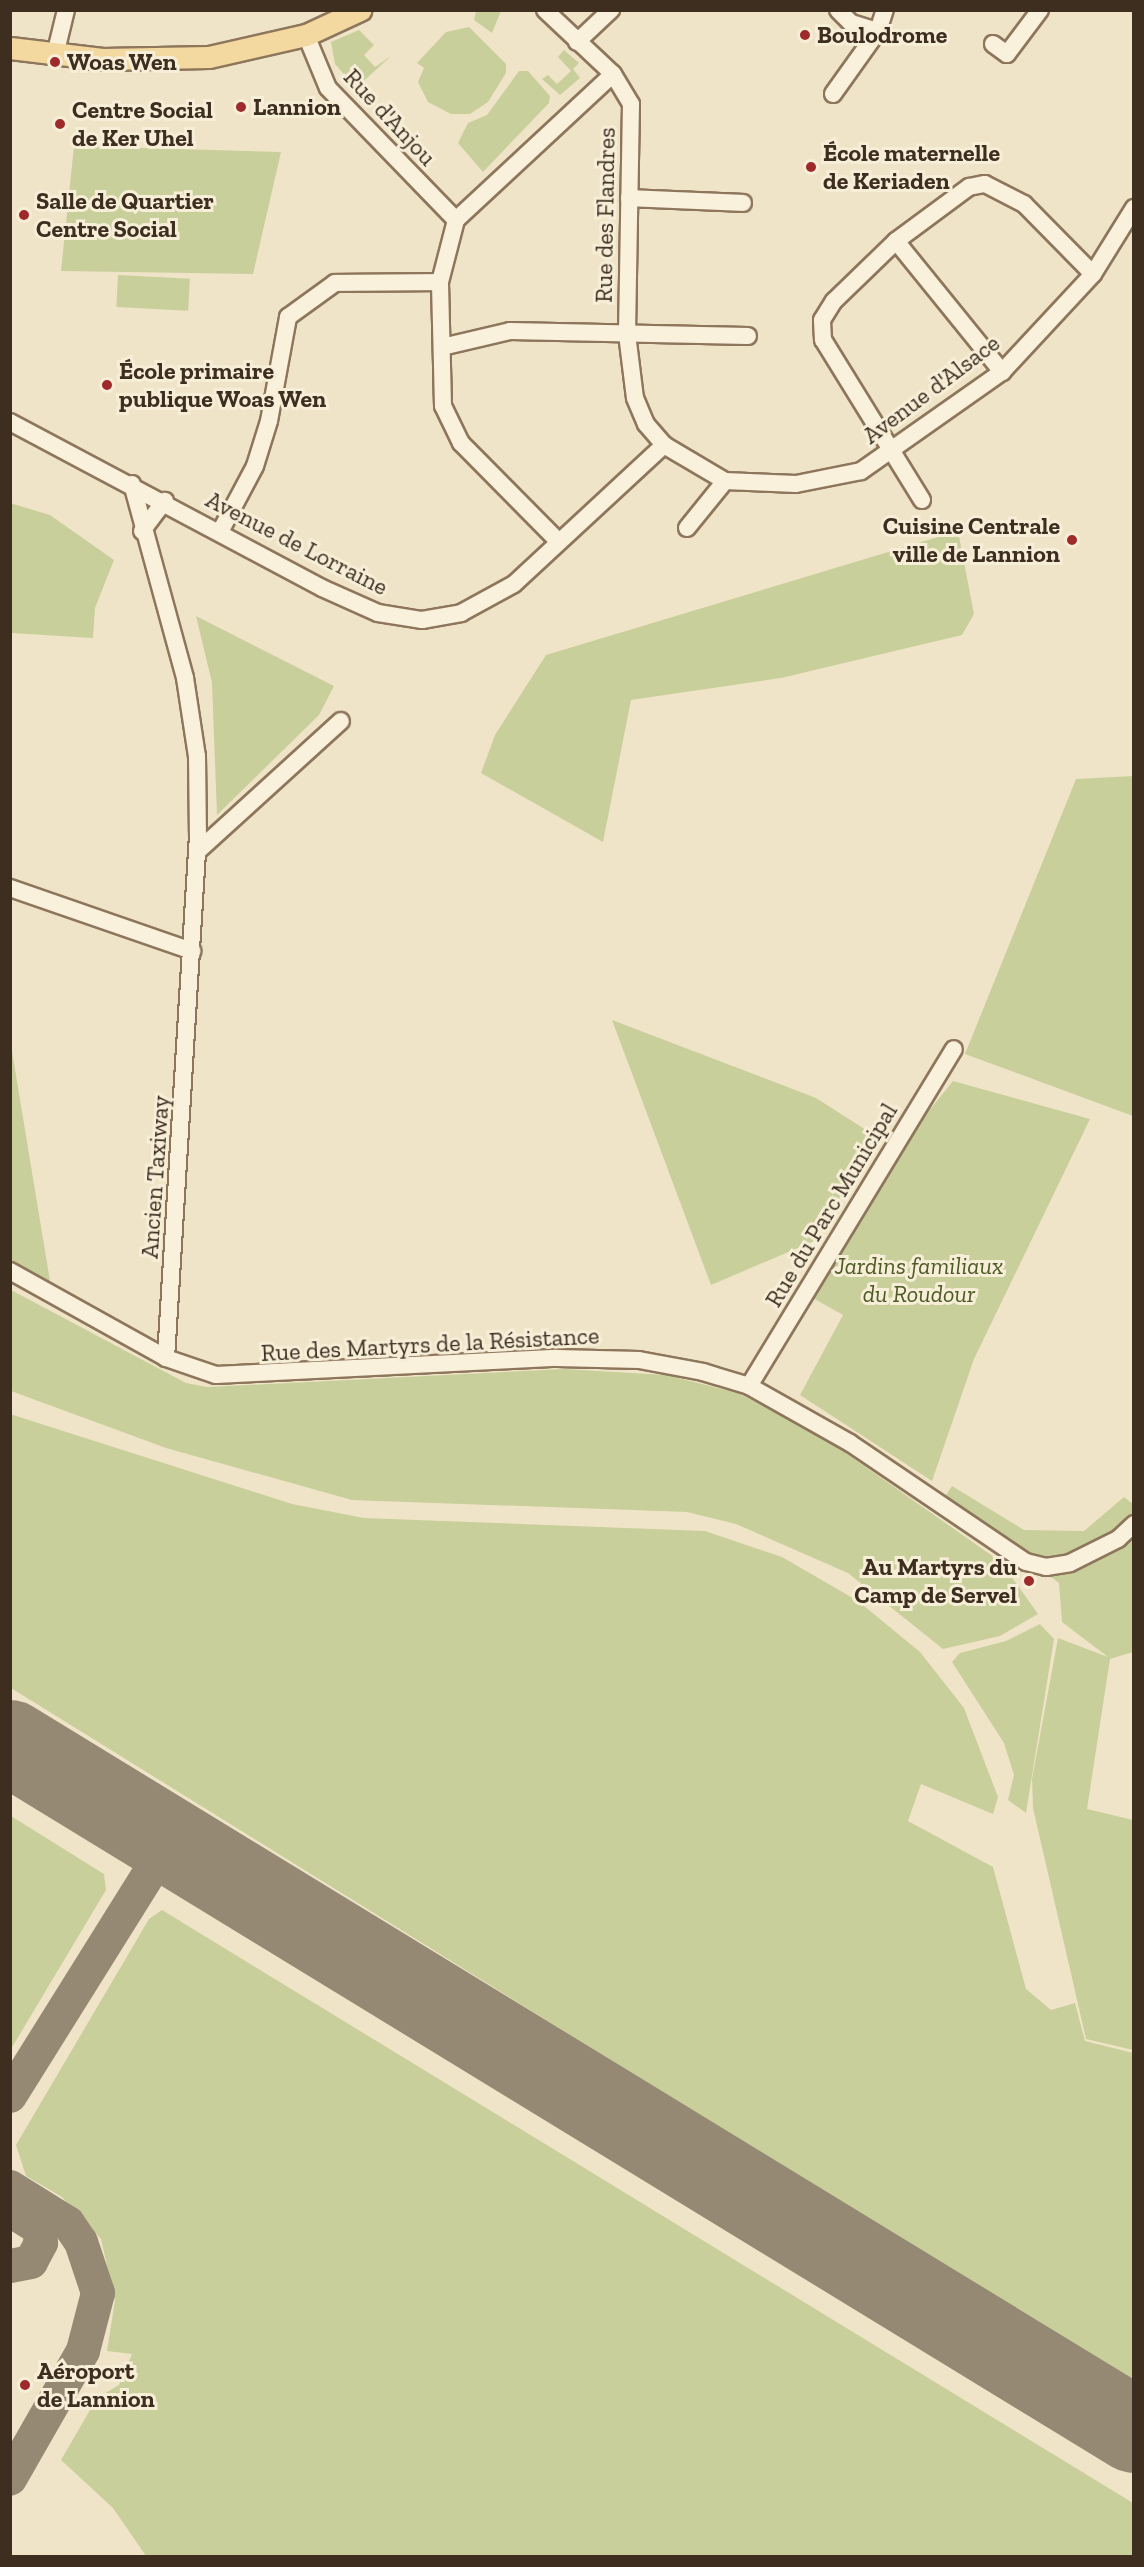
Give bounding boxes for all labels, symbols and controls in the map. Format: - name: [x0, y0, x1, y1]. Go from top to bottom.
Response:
- place label: Boulodrome: [817, 21, 947, 49]
- marker: Boulodrome: [798, 28, 812, 42]
- place label: Woas Wen: [67, 48, 178, 76]
- marker: Woas Wen: [48, 55, 62, 69]
- street label: Rue d'Anjou: [338, 63, 442, 171]
- place label: Lannion: [253, 93, 341, 121]
- place label: Centre Social de Ker Uhel: [72, 96, 213, 152]
- marker: Lannion: [234, 100, 248, 114]
- marker: Centre Social de Ker Uhel: [53, 117, 67, 131]
- street label: Rue des Flandres: [589, 127, 621, 303]
- place label: École maternelle de Keriaden: [823, 139, 1000, 195]
- marker: École maternelle de Keriaden: [804, 160, 818, 174]
- place label: Salle de Quartier Centre Social: [36, 187, 214, 243]
- marker: Salle de Quartier Centre Social: [17, 208, 31, 222]
- street label: Avenue d'Alsace: [857, 328, 1005, 450]
- place label: École primaire publique Woas Wen: [119, 357, 328, 413]
- marker: École primaire publique Woas Wen: [100, 378, 114, 392]
- street label: Avenue de Lorraine: [201, 485, 393, 601]
- place label: Cuisine Centrale ville de Lannion: [883, 512, 1060, 568]
- marker: Cuisine Centrale ville de Lannion: [1065, 533, 1079, 547]
- street label: Ancien Taxiway: [135, 1094, 175, 1260]
- street label: Rue du Parc Municipal: [759, 1098, 903, 1312]
- park label: Jardins familiaux du Roudour: [835, 1252, 1003, 1308]
- street label: Rue des Martyrs de la Résistance: [260, 1321, 600, 1367]
- place label: Au Martyrs du Camp de Servel: [854, 1553, 1017, 1609]
- marker: Au Martyrs du Camp de Servel: [1022, 1574, 1036, 1588]
- place label: Aéroport de Lannion: [37, 2357, 155, 2413]
- marker: Aéroport de Lannion: [18, 2378, 32, 2392]

